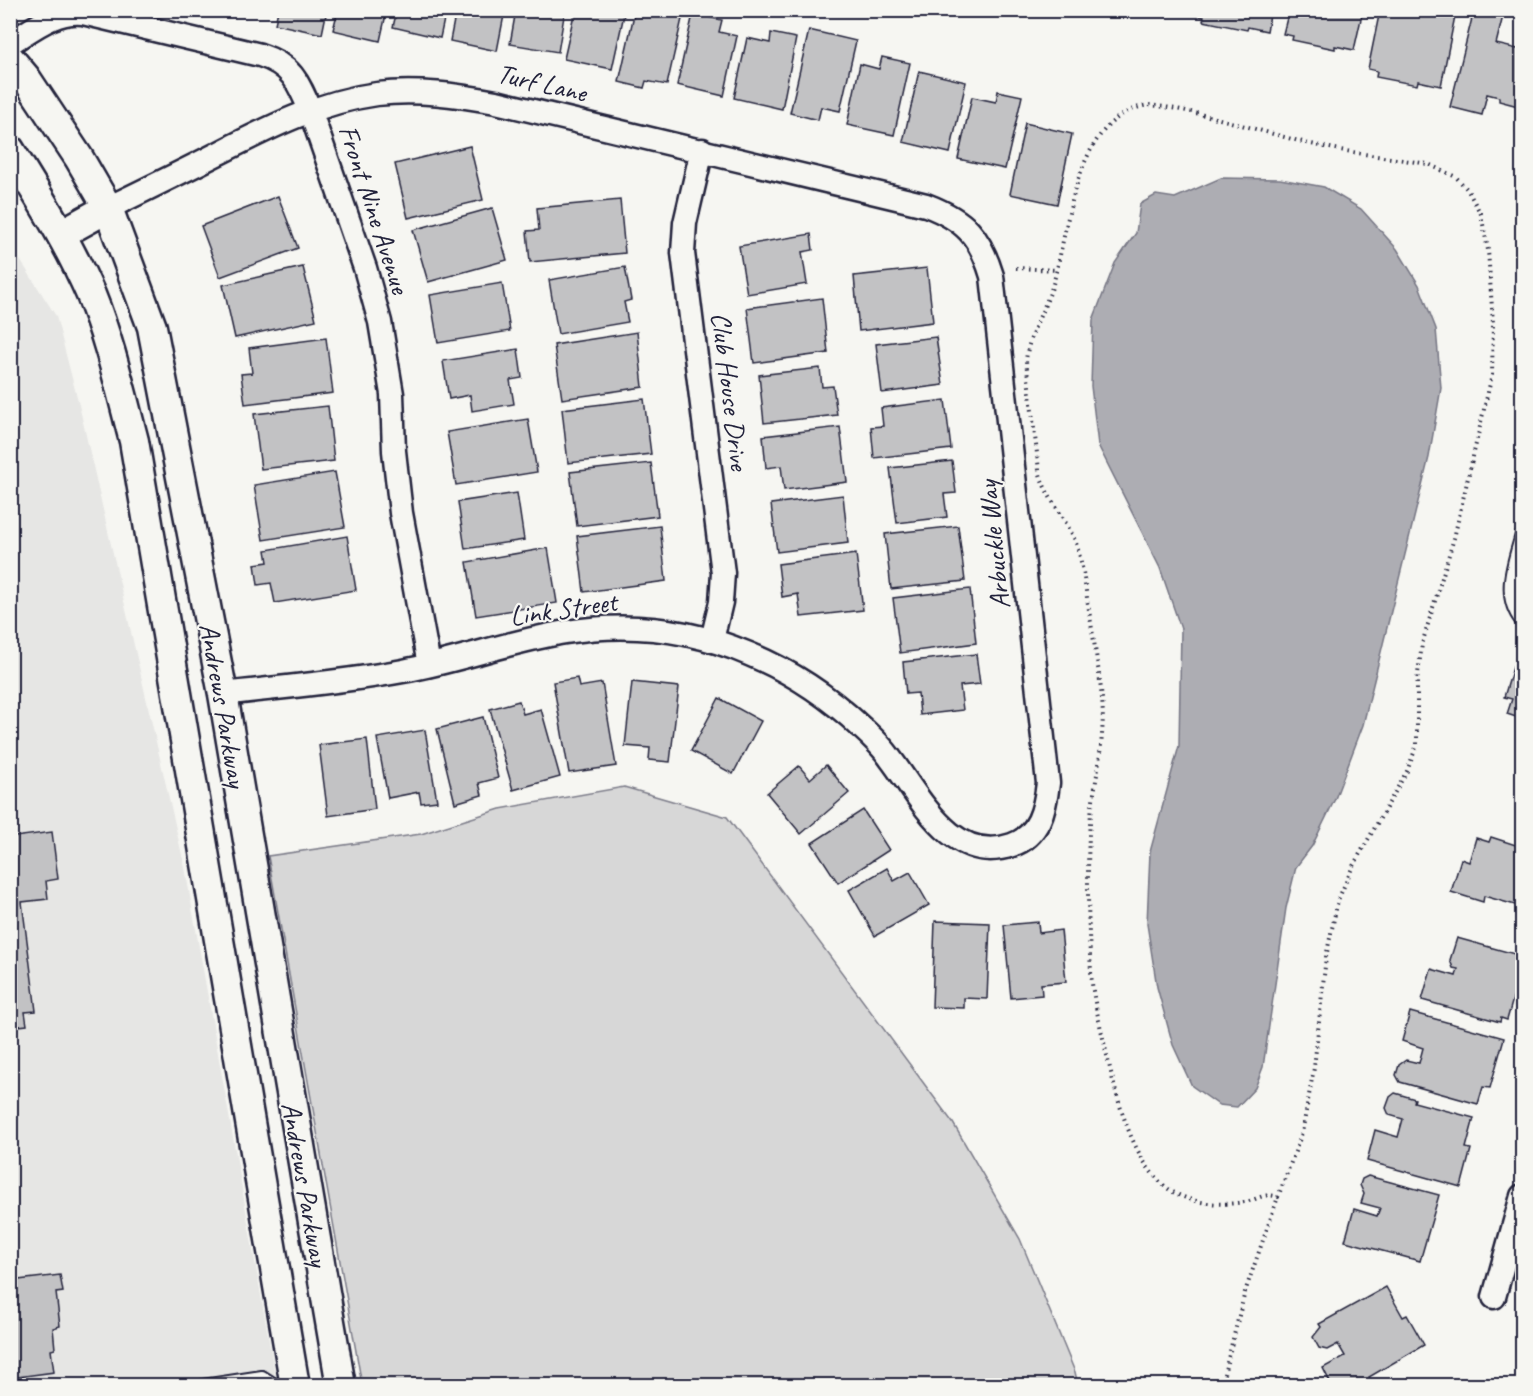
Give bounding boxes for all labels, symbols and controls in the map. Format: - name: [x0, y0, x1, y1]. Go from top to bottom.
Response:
- street label: Turf Lane: [494, 55, 592, 110]
- street label: Front Nine Avenue: [331, 120, 419, 300]
- street label: Club House Drive: [703, 310, 758, 474]
- street label: Arbuckle Way: [969, 477, 1018, 611]
- street label: Link Street: [507, 583, 621, 633]
- street label: Andrews Parkway: [192, 620, 256, 792]
- street label: Andrews Parkway: [274, 1099, 338, 1271]

